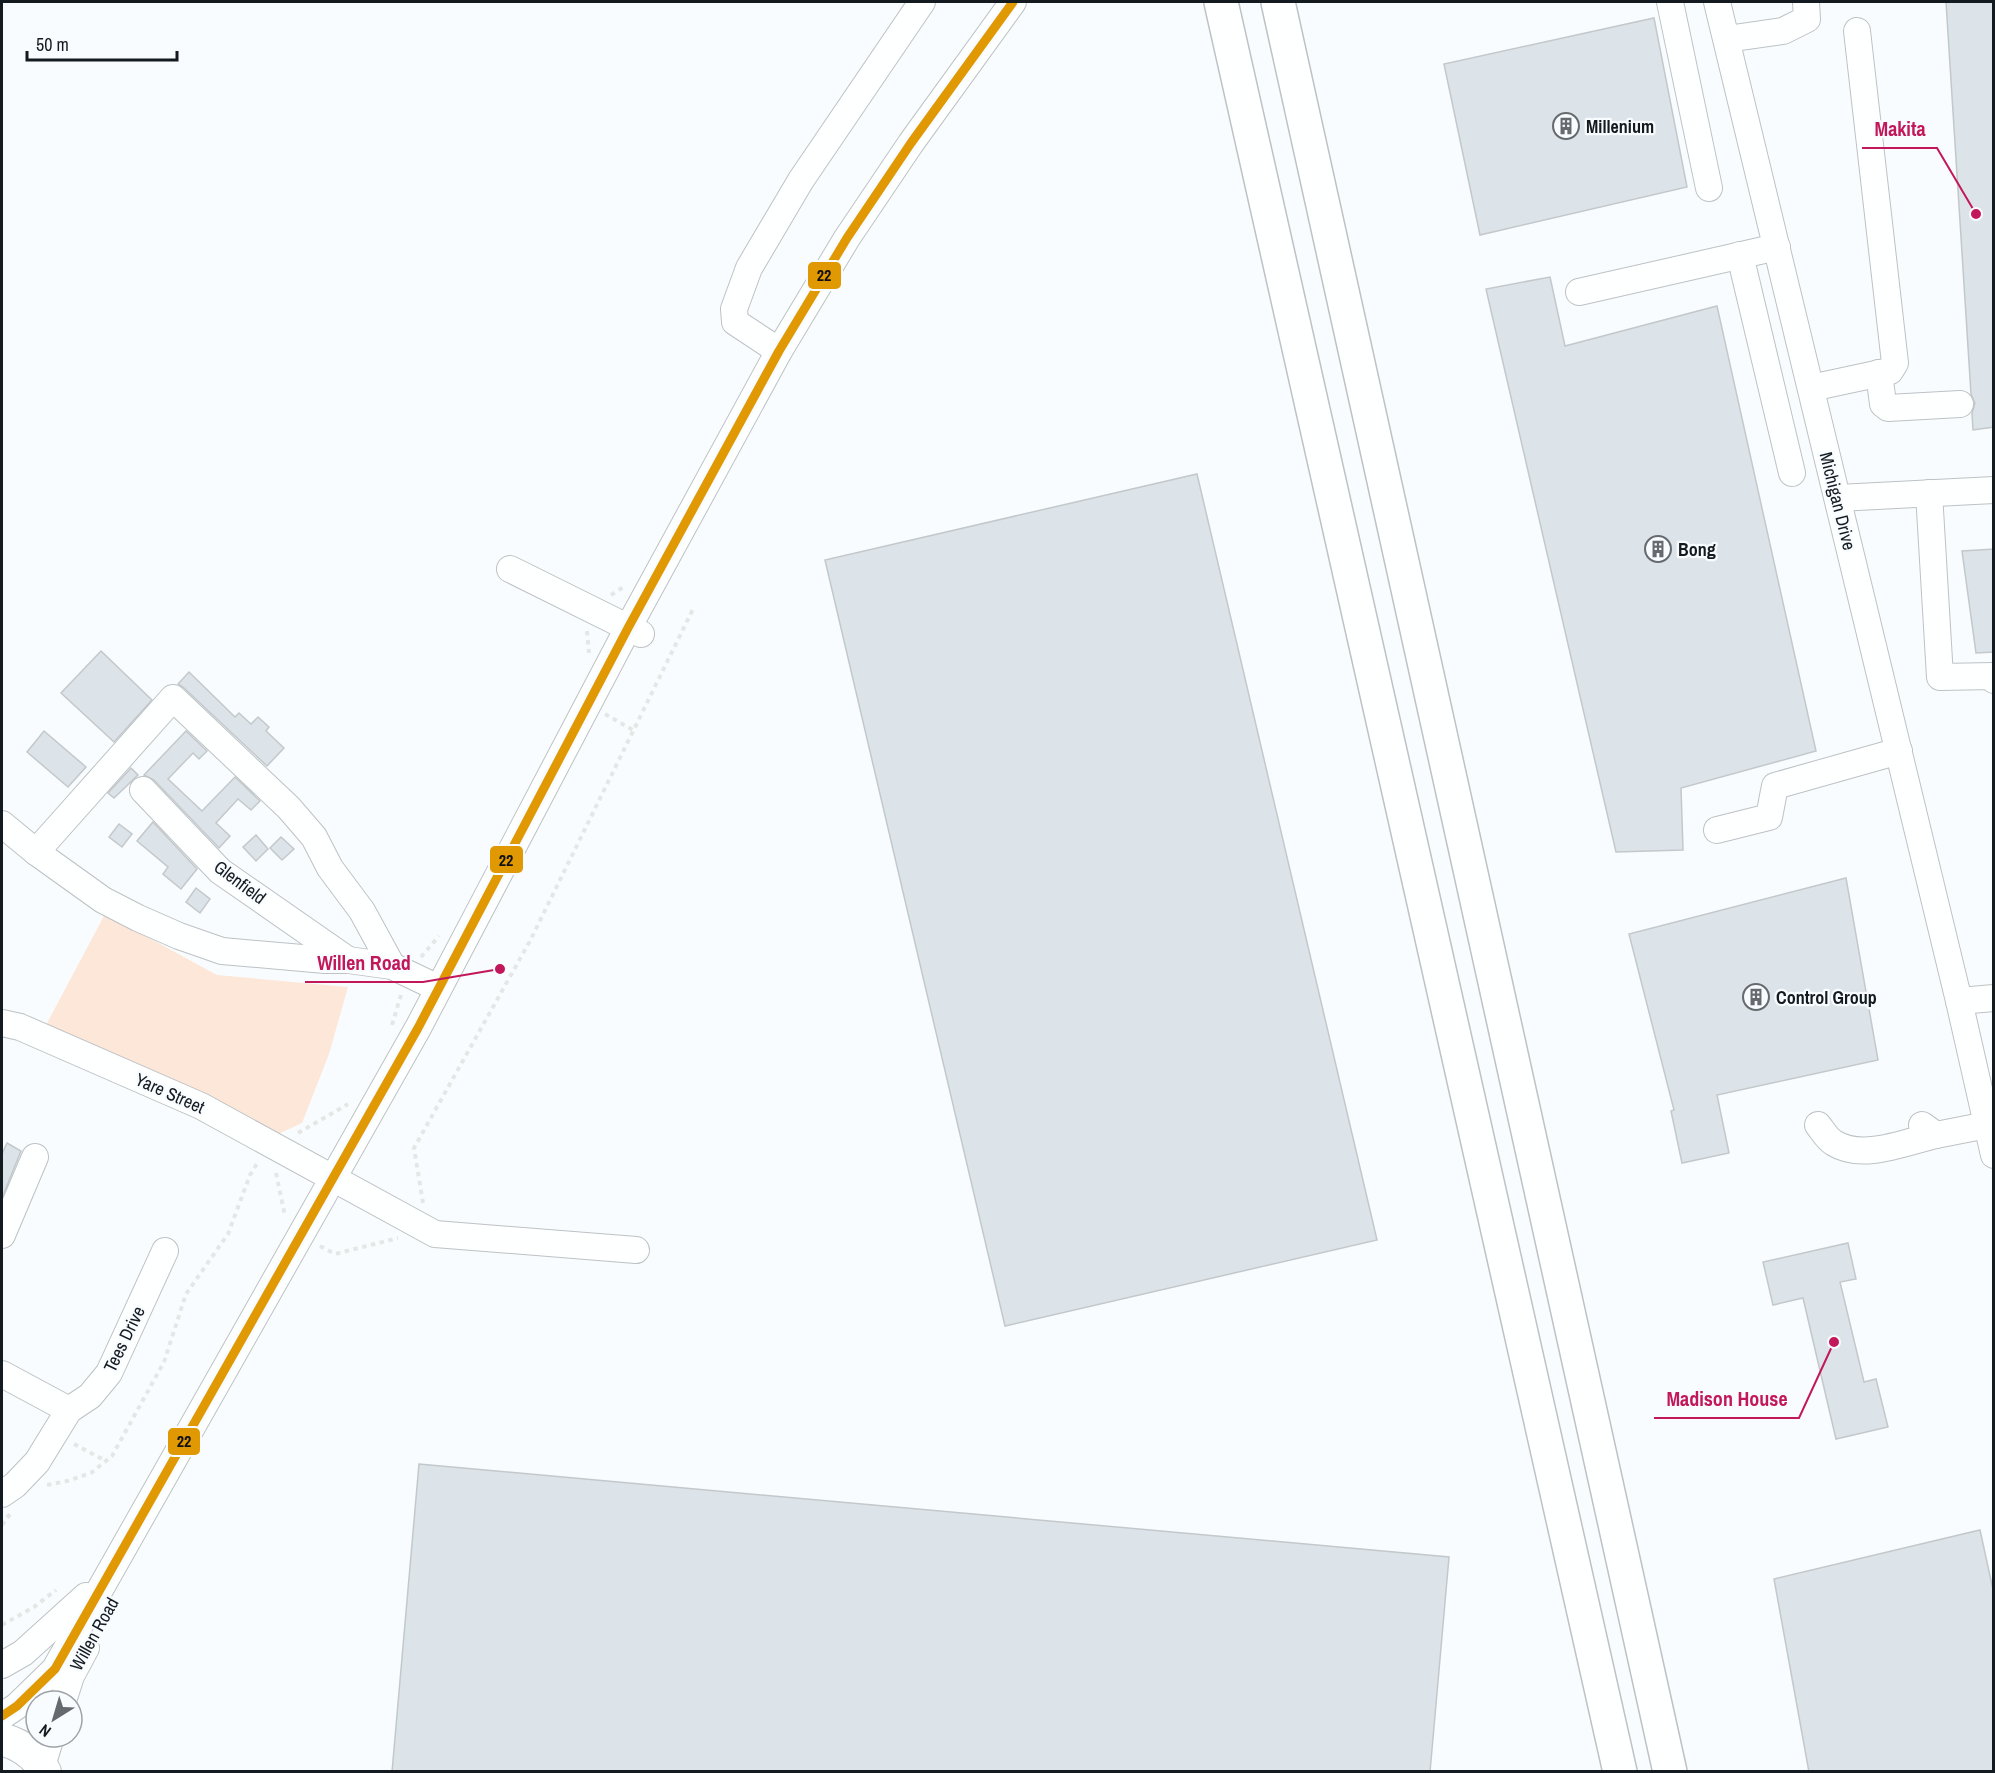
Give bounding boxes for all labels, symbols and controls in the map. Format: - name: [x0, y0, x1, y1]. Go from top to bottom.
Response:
- scale bar: [27, 24, 177, 62]
- text: 50 m: [36, 32, 69, 57]
- callout: Makita: [1862, 110, 1937, 148]
- building icon: Millenium: [1551, 111, 1581, 141]
- place label: Millenium: [1586, 114, 1654, 139]
- text: Makita: [1874, 115, 1926, 142]
- line badge: 22: [807, 261, 842, 290]
- text: 22: [817, 264, 831, 286]
- street label: Michigan Drive: [1814, 449, 1862, 553]
- building icon: Bong: [1643, 534, 1673, 564]
- place label: Bong: [1678, 537, 1716, 562]
- line badge: 22: [489, 845, 524, 874]
- text: 22: [499, 849, 513, 871]
- street label: Glenfield: [209, 854, 271, 910]
- callout: Willen Road: [305, 944, 423, 982]
- text: Willen Road: [317, 949, 411, 976]
- building icon: Control Group: [1741, 982, 1771, 1012]
- place label: Control Group: [1776, 985, 1877, 1010]
- street label: Yare Street: [131, 1067, 209, 1119]
- street label: Tees Drive: [97, 1302, 151, 1376]
- callout: Madison House: [1654, 1380, 1799, 1418]
- text: Madison House: [1666, 1385, 1788, 1412]
- line badge: 22: [167, 1427, 201, 1456]
- text: 22: [177, 1430, 191, 1452]
- street label: Willen Road: [64, 1593, 124, 1675]
- north arrow: [24, 1689, 84, 1749]
- text: N: [35, 1719, 55, 1743]

